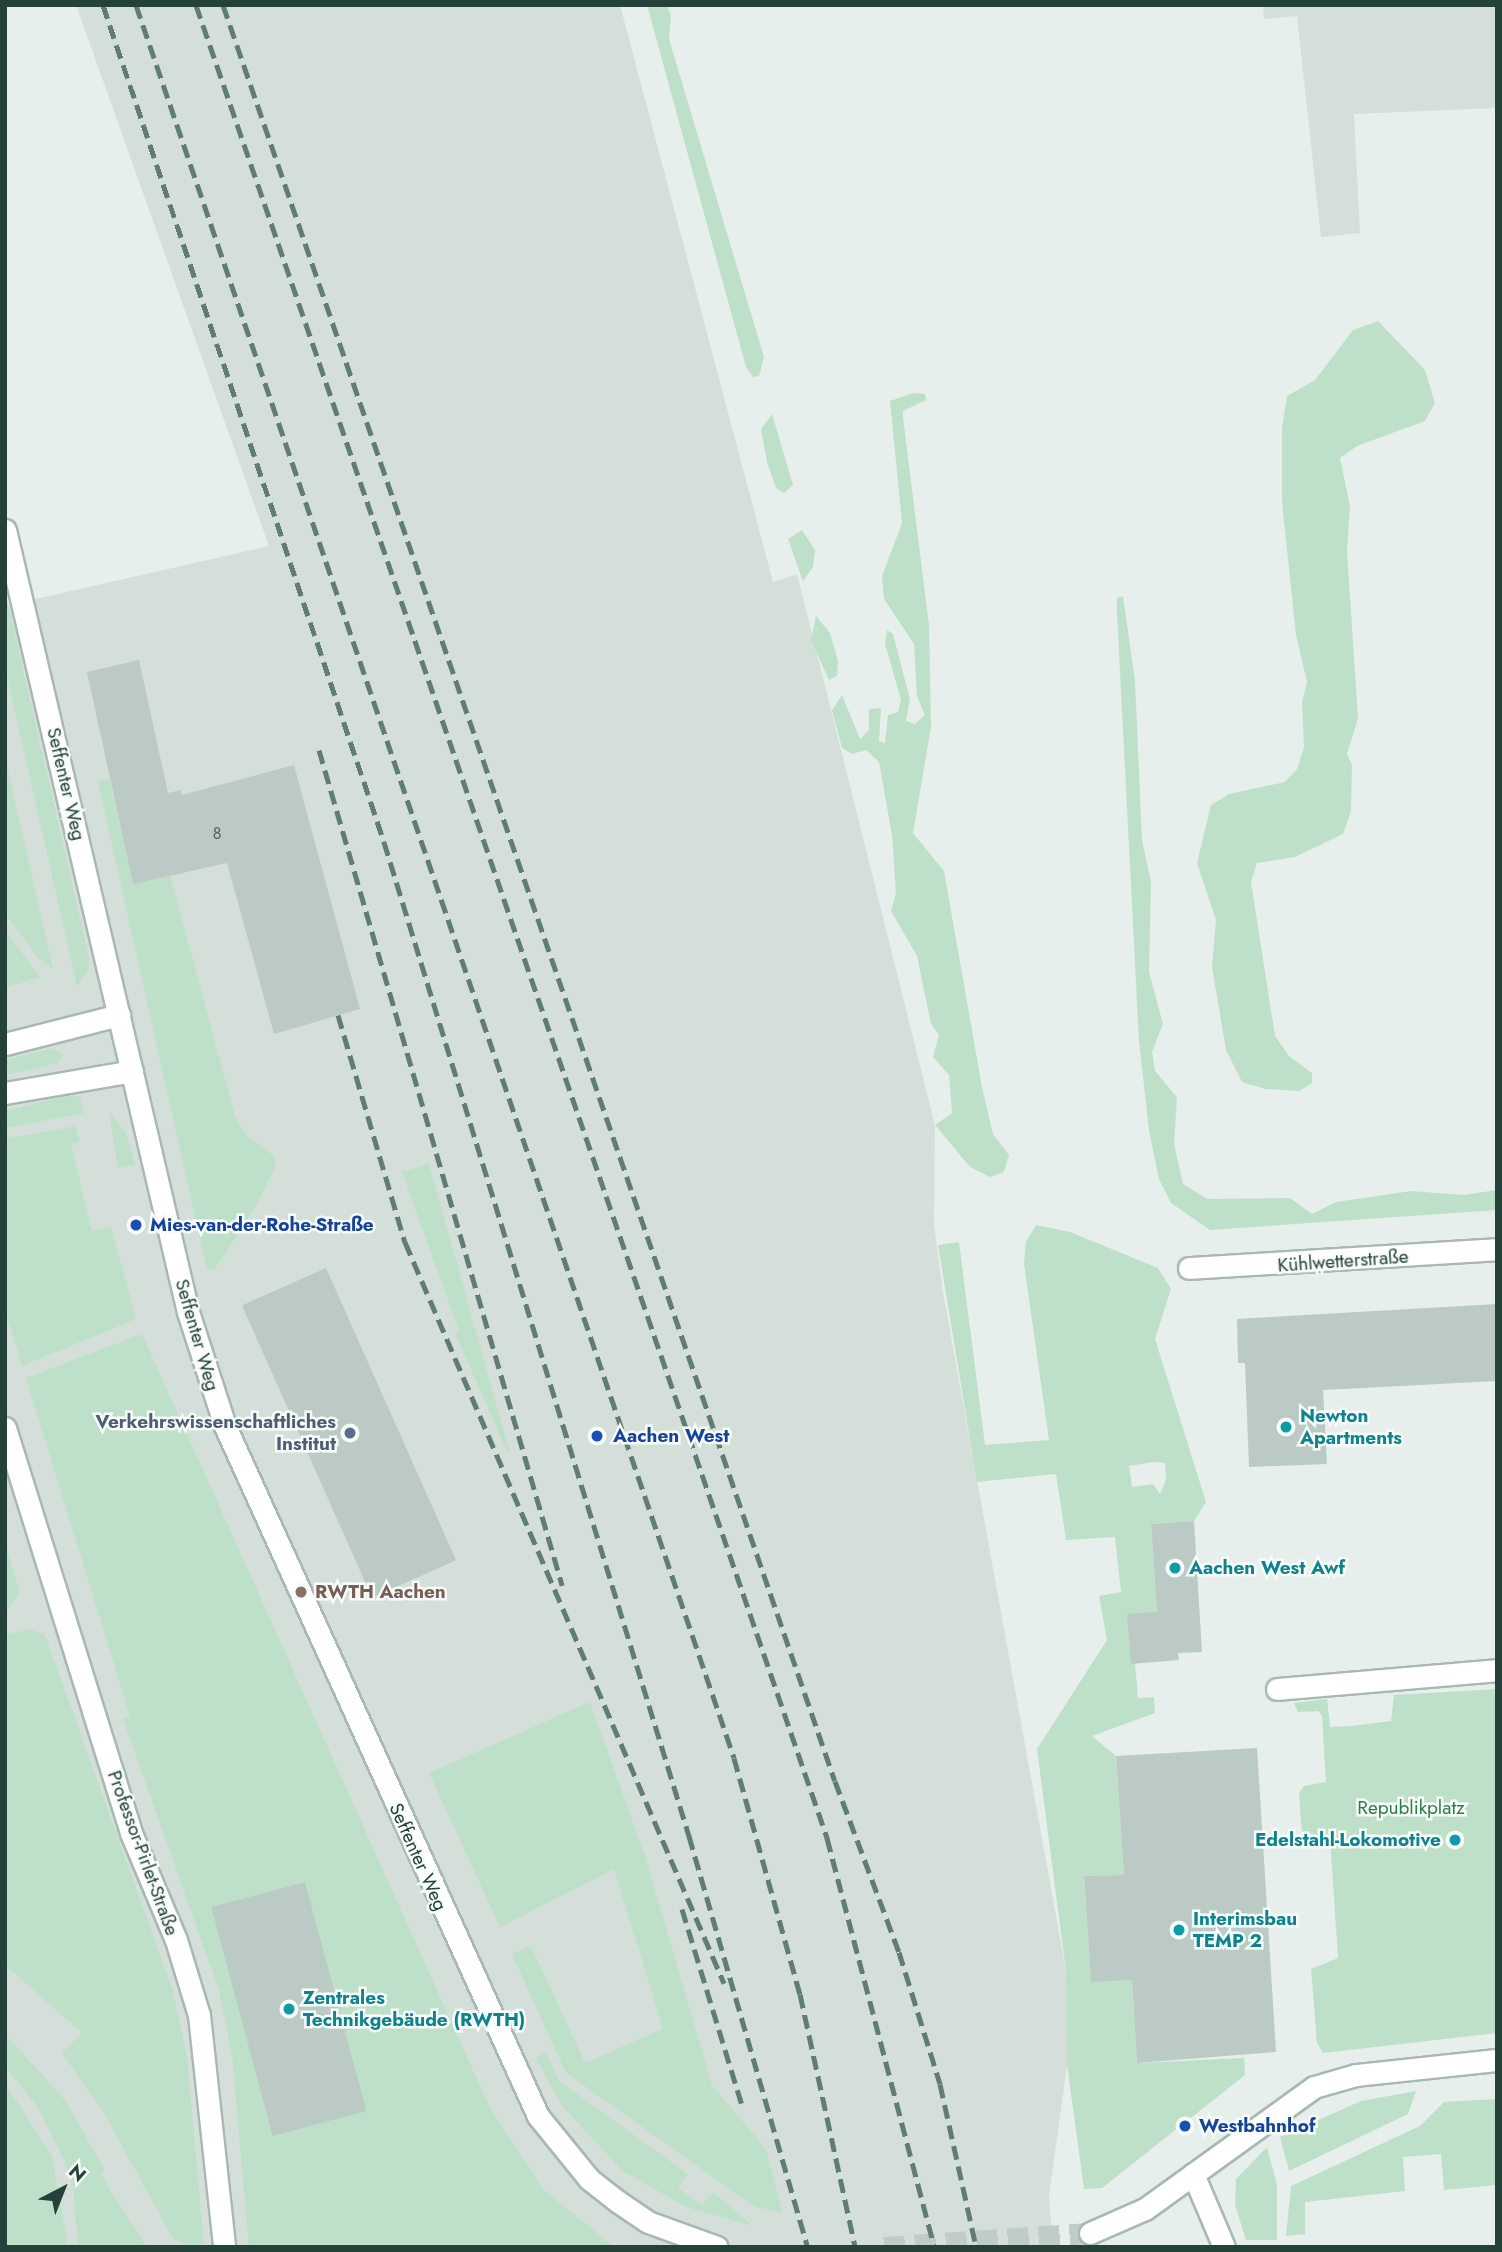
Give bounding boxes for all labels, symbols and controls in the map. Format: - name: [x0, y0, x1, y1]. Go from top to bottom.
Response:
- street label: Seffenter Weg: [42, 725, 90, 843]
- house number: 8: [213, 824, 221, 844]
- place label: Mies-van-der-Rohe-Straße: [150, 1214, 374, 1236]
- marker: Mies-van-der-Rohe-Straße: [128, 1217, 144, 1233]
- street label: Kühlwetterstraße: [1277, 1245, 1409, 1277]
- street label: Seffenter Weg: [170, 1276, 224, 1394]
- place label: Newton Apartments: [1300, 1405, 1402, 1449]
- place label: Verkehrswissenschaftliches Institut: [95, 1411, 336, 1455]
- marker: Newton Apartments: [1278, 1419, 1294, 1435]
- marker: Verkehrswissenschaftliches Institut: [342, 1425, 358, 1441]
- place label: Aachen West: [613, 1425, 729, 1447]
- marker: Aachen West: [587, 1426, 607, 1446]
- place label: Aachen West Awf: [1189, 1557, 1345, 1579]
- marker: Aachen West Awf: [1167, 1560, 1183, 1576]
- place label: RWTH Aachen: [315, 1581, 446, 1603]
- marker: RWTH Aachen: [293, 1584, 309, 1600]
- street label: Professor-Pirlet-Straße: [103, 1767, 183, 1939]
- park label: Republikplatz: [1357, 1797, 1465, 1819]
- street label: Seffenter Weg: [384, 1800, 452, 1914]
- place label: Edelstahl-Lokomotive: [1255, 1829, 1441, 1851]
- marker: Edelstahl-Lokomotive: [1447, 1832, 1463, 1848]
- place label: Interimsbau TEMP 2: [1193, 1908, 1297, 1952]
- marker: Interimsbau TEMP 2: [1171, 1922, 1187, 1938]
- place label: Zentrales Technikgebäude (RWTH): [303, 1987, 525, 2031]
- marker: Zentrales Technikgebäude (RWTH): [281, 2001, 297, 2017]
- place label: Westbahnhof: [1199, 2115, 1316, 2137]
- marker: Westbahnhof: [1177, 2118, 1193, 2134]
- north arrow: [28, 2154, 98, 2224]
- text: N: [63, 2158, 92, 2188]

